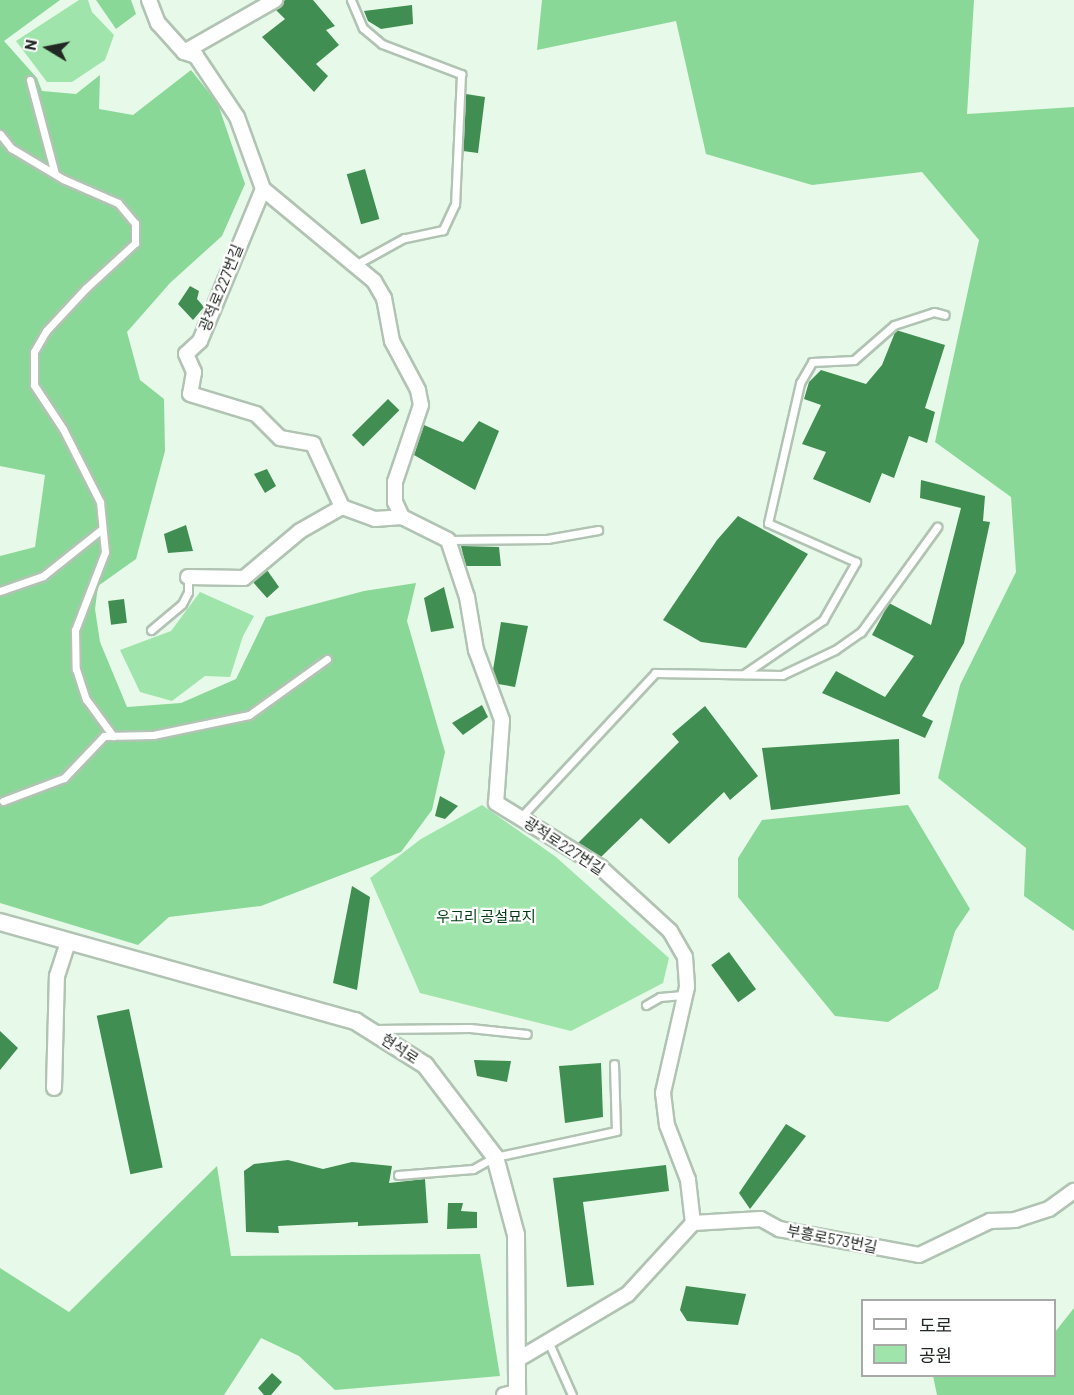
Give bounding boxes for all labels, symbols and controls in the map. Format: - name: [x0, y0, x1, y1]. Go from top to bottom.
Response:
- north arrow: [18, 18, 78, 78]
- text: N: [20, 38, 40, 52]
- street label: 광적로227번길: [195, 242, 247, 334]
- street label: 광적로227번길: [520, 813, 608, 879]
- park label: 우고리 공설묘지: [436, 908, 536, 926]
- street label: 현석로: [378, 1030, 422, 1068]
- street label: 부흥로573번길: [785, 1221, 879, 1257]
- legend: [861, 1299, 1056, 1377]
- text: 도로: [919, 1314, 952, 1336]
- text: 공원: [919, 1344, 952, 1366]

